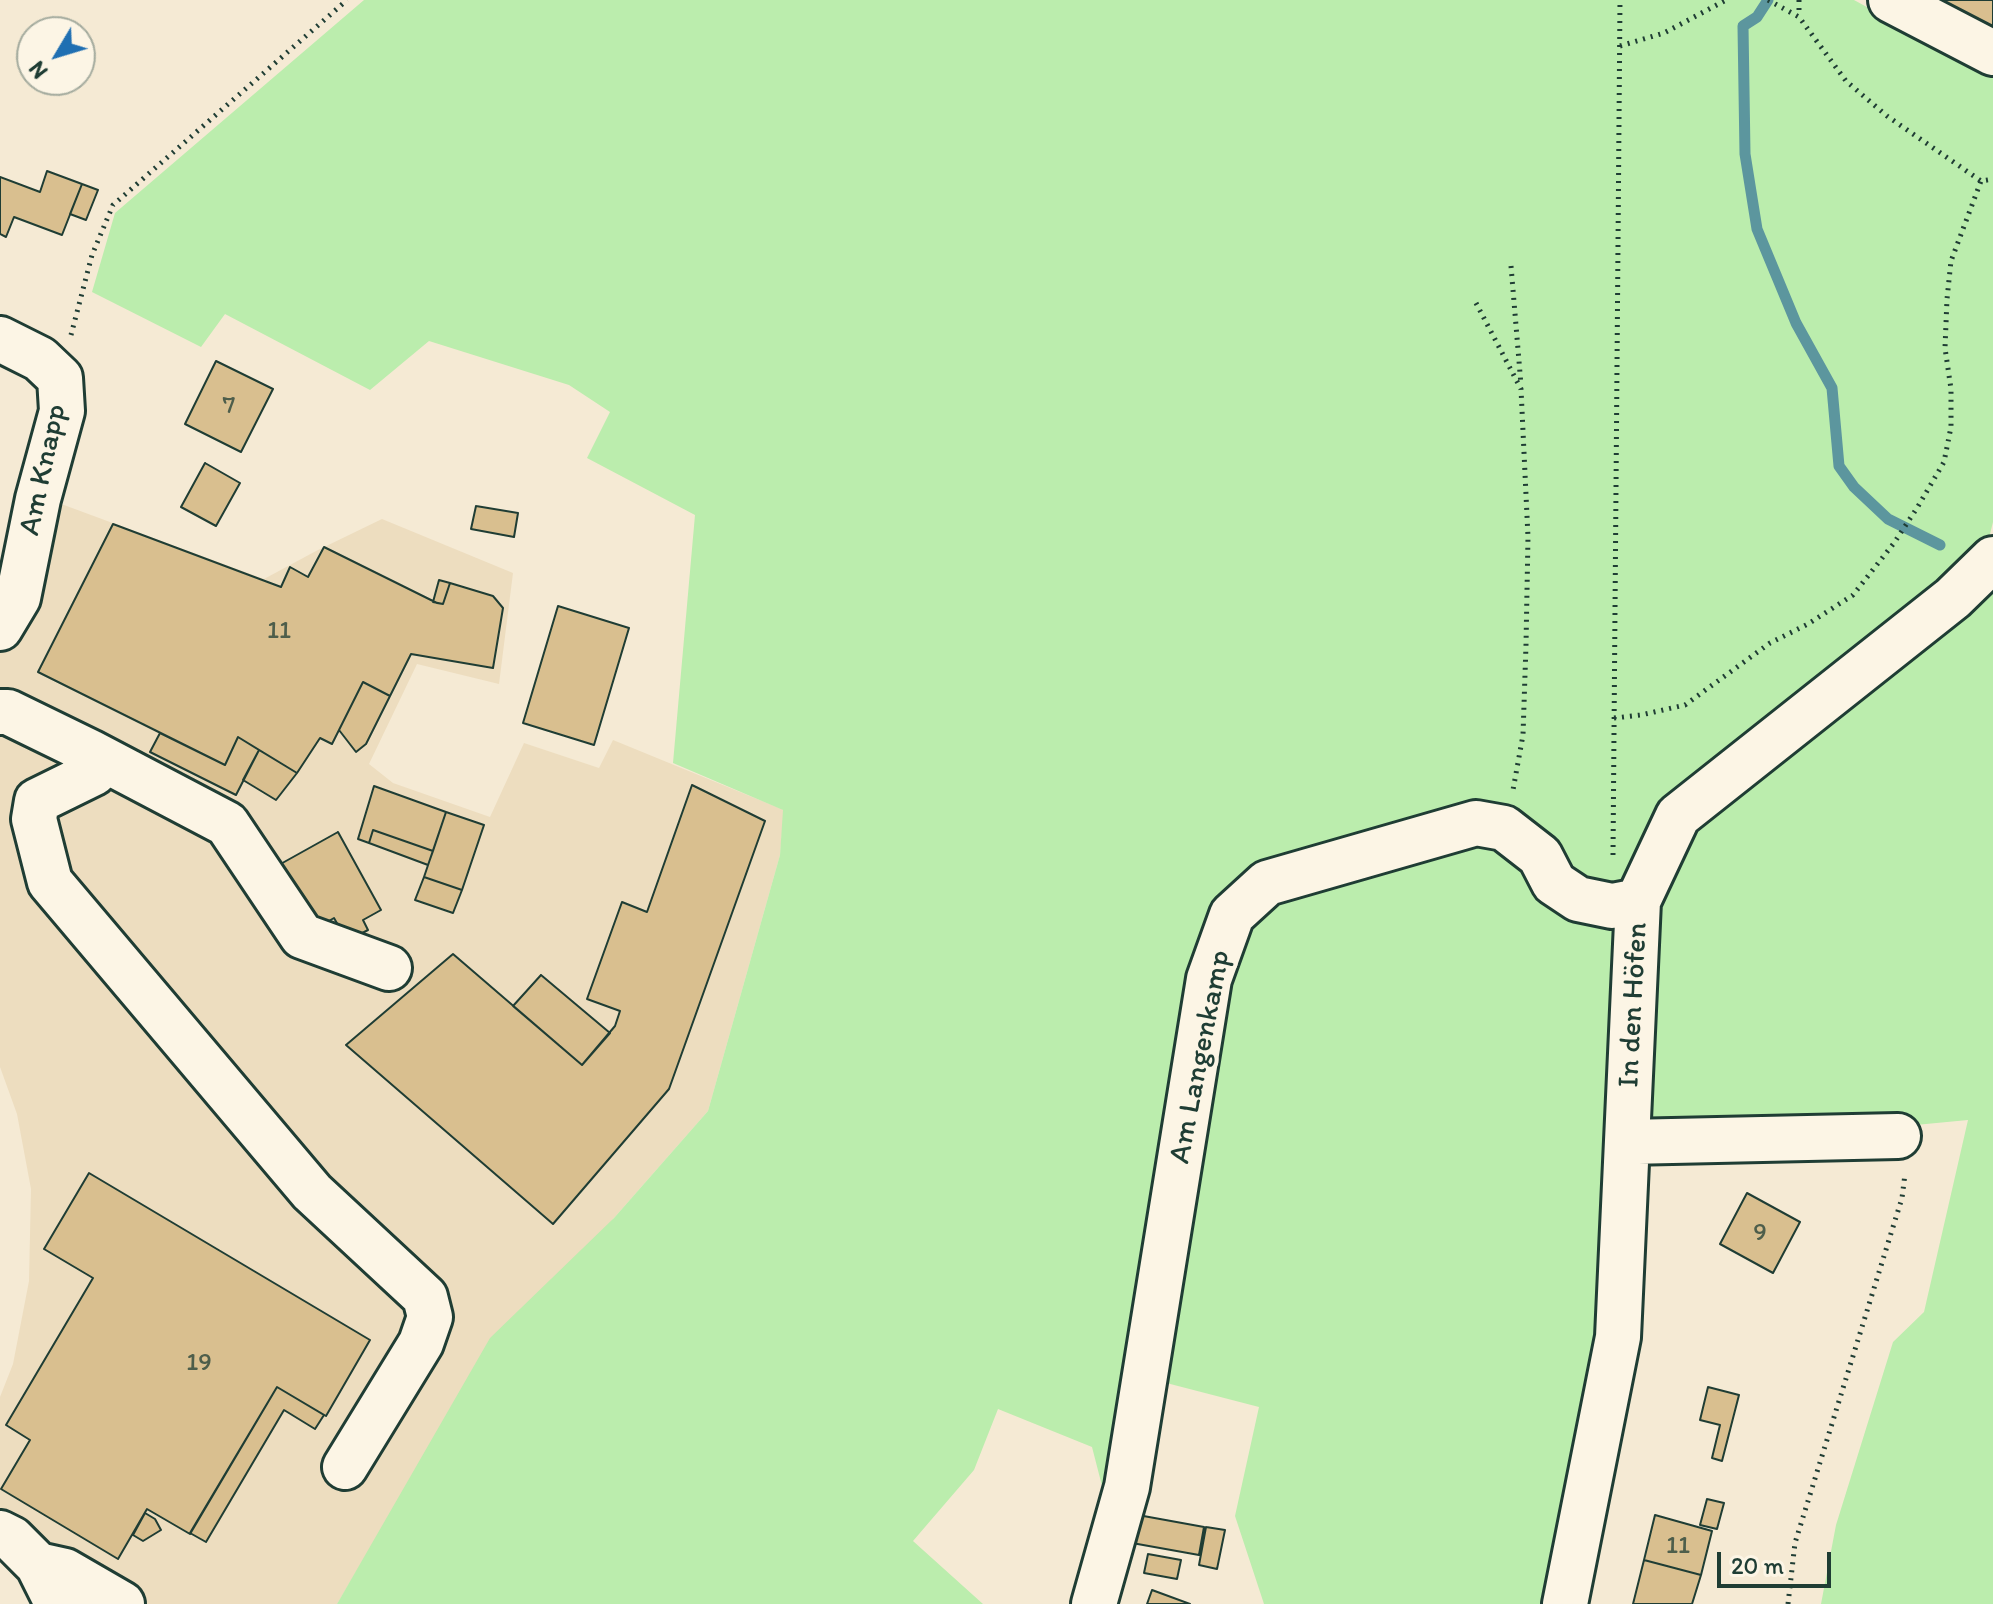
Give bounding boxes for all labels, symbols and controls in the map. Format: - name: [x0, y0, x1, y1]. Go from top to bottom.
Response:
- north arrow: [16, 16, 96, 96]
- text: N: [23, 56, 53, 84]
- house number: 7: [223, 390, 235, 422]
- street label: Am Knapp: [13, 401, 75, 539]
- house number: 11: [267, 615, 291, 647]
- street label: In den Höfen: [1612, 922, 1656, 1088]
- street label: Am Langenkamp: [1163, 947, 1239, 1167]
- house number: 9: [1753, 1217, 1767, 1249]
- house number: 19: [186, 1347, 212, 1379]
- house number: 11: [1666, 1530, 1690, 1562]
- scale bar: [1721, 1536, 1835, 1586]
- text: 20 m: [1731, 1551, 1784, 1580]

